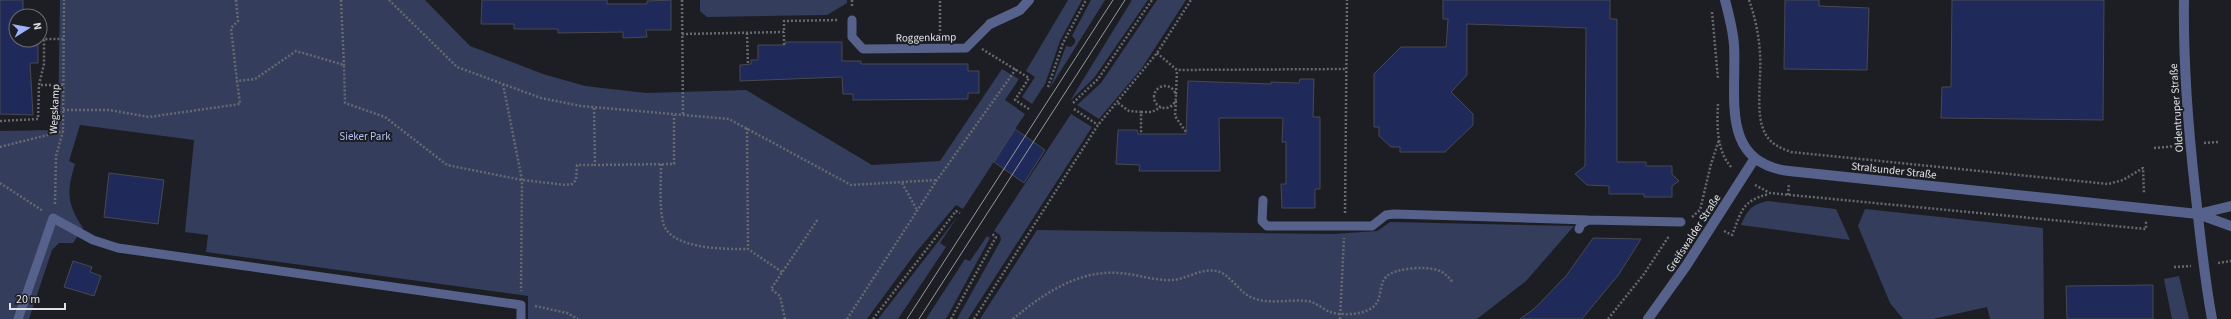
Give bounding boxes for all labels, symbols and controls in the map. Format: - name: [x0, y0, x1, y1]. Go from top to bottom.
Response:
- north arrow: [8, 8, 48, 48]
- text: N: [29, 21, 45, 31]
- street label: Roggenkamp: [896, 29, 956, 46]
- street label: Oldentruper Straße: [2166, 63, 2187, 153]
- street label: Wegskamp: [46, 84, 63, 135]
- park label: Sieker Park: [339, 129, 391, 144]
- street label: Stralsunder Straße: [1851, 159, 1938, 182]
- street label: Greifswalder Straße: [1663, 191, 1725, 275]
- scale bar: [10, 285, 65, 311]
- text: 20 m: [16, 291, 40, 308]

